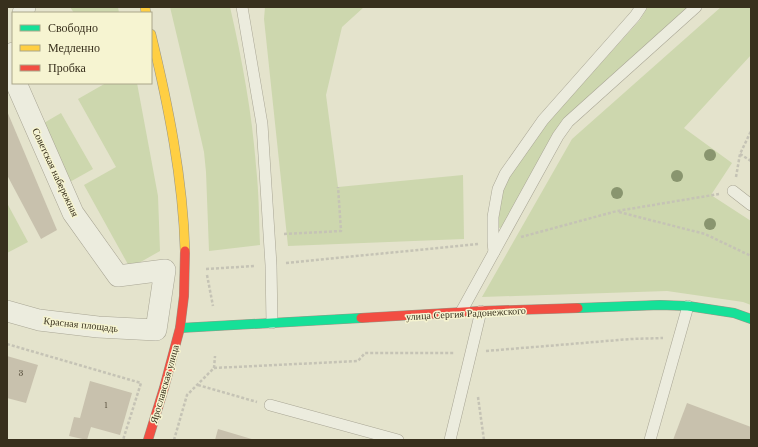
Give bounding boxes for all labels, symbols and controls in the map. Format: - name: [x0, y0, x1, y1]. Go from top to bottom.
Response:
- legend: [12, 12, 152, 84]
- text: Свободно: [48, 20, 98, 35]
- text: Медленно: [48, 40, 100, 55]
- text: Пробка: [48, 60, 86, 75]
- street label: Советская набережная: [29, 126, 82, 219]
- street label: улица Сергия Радонежского: [406, 304, 526, 323]
- street label: Красная площадь: [43, 314, 119, 335]
- street label: Ярославская улица: [147, 343, 182, 425]
- house number: 3: [19, 368, 24, 378]
- house number: 1: [104, 400, 108, 410]

